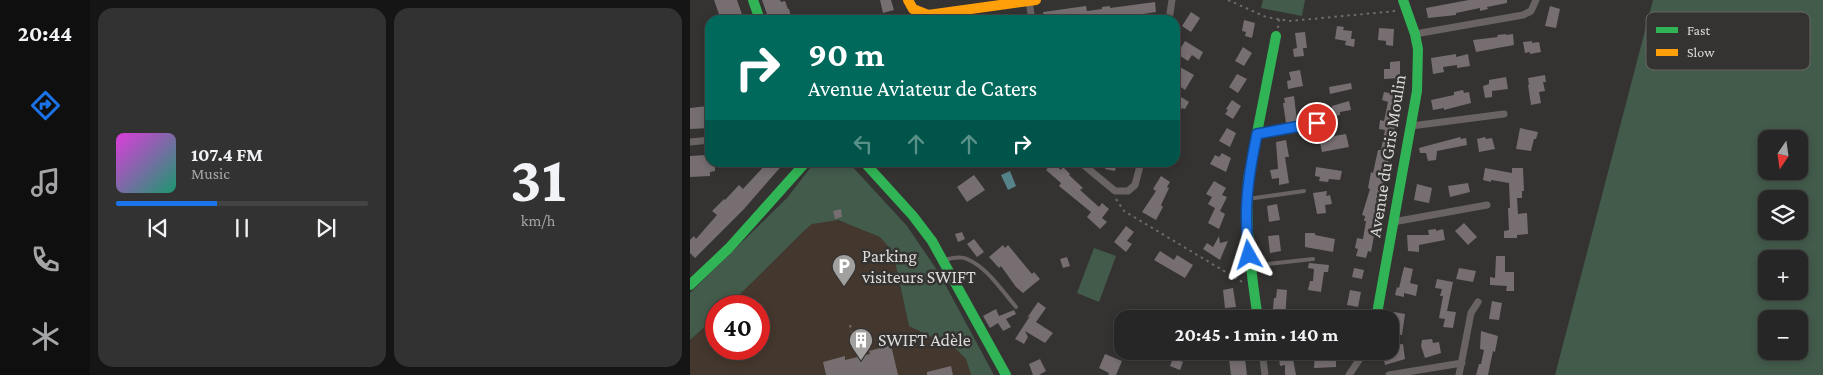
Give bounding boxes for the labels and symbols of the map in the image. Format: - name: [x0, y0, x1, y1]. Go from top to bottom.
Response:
- legend: [1646, 12, 1810, 70]
- text: Fast: [1687, 22, 1711, 38]
- text: Slow: [1687, 44, 1715, 60]
- street label: Avenue du Gris Moulin: [1364, 73, 1410, 239]
- pin: [1296, 102, 1338, 144]
- north arrow: [1758, 130, 1808, 180]
- position arrow: [1222, 228, 1274, 280]
- place label: Parking visiteurs SWIFT: [861, 246, 976, 287]
- parking icon: Parking visiteurs SWIFT: [831, 253, 857, 287]
- speed limit sign: 40: [705, 295, 770, 360]
- building icon: SWIFT Adèle: [848, 327, 874, 361]
- place label: SWIFT Adèle: [878, 330, 971, 350]

